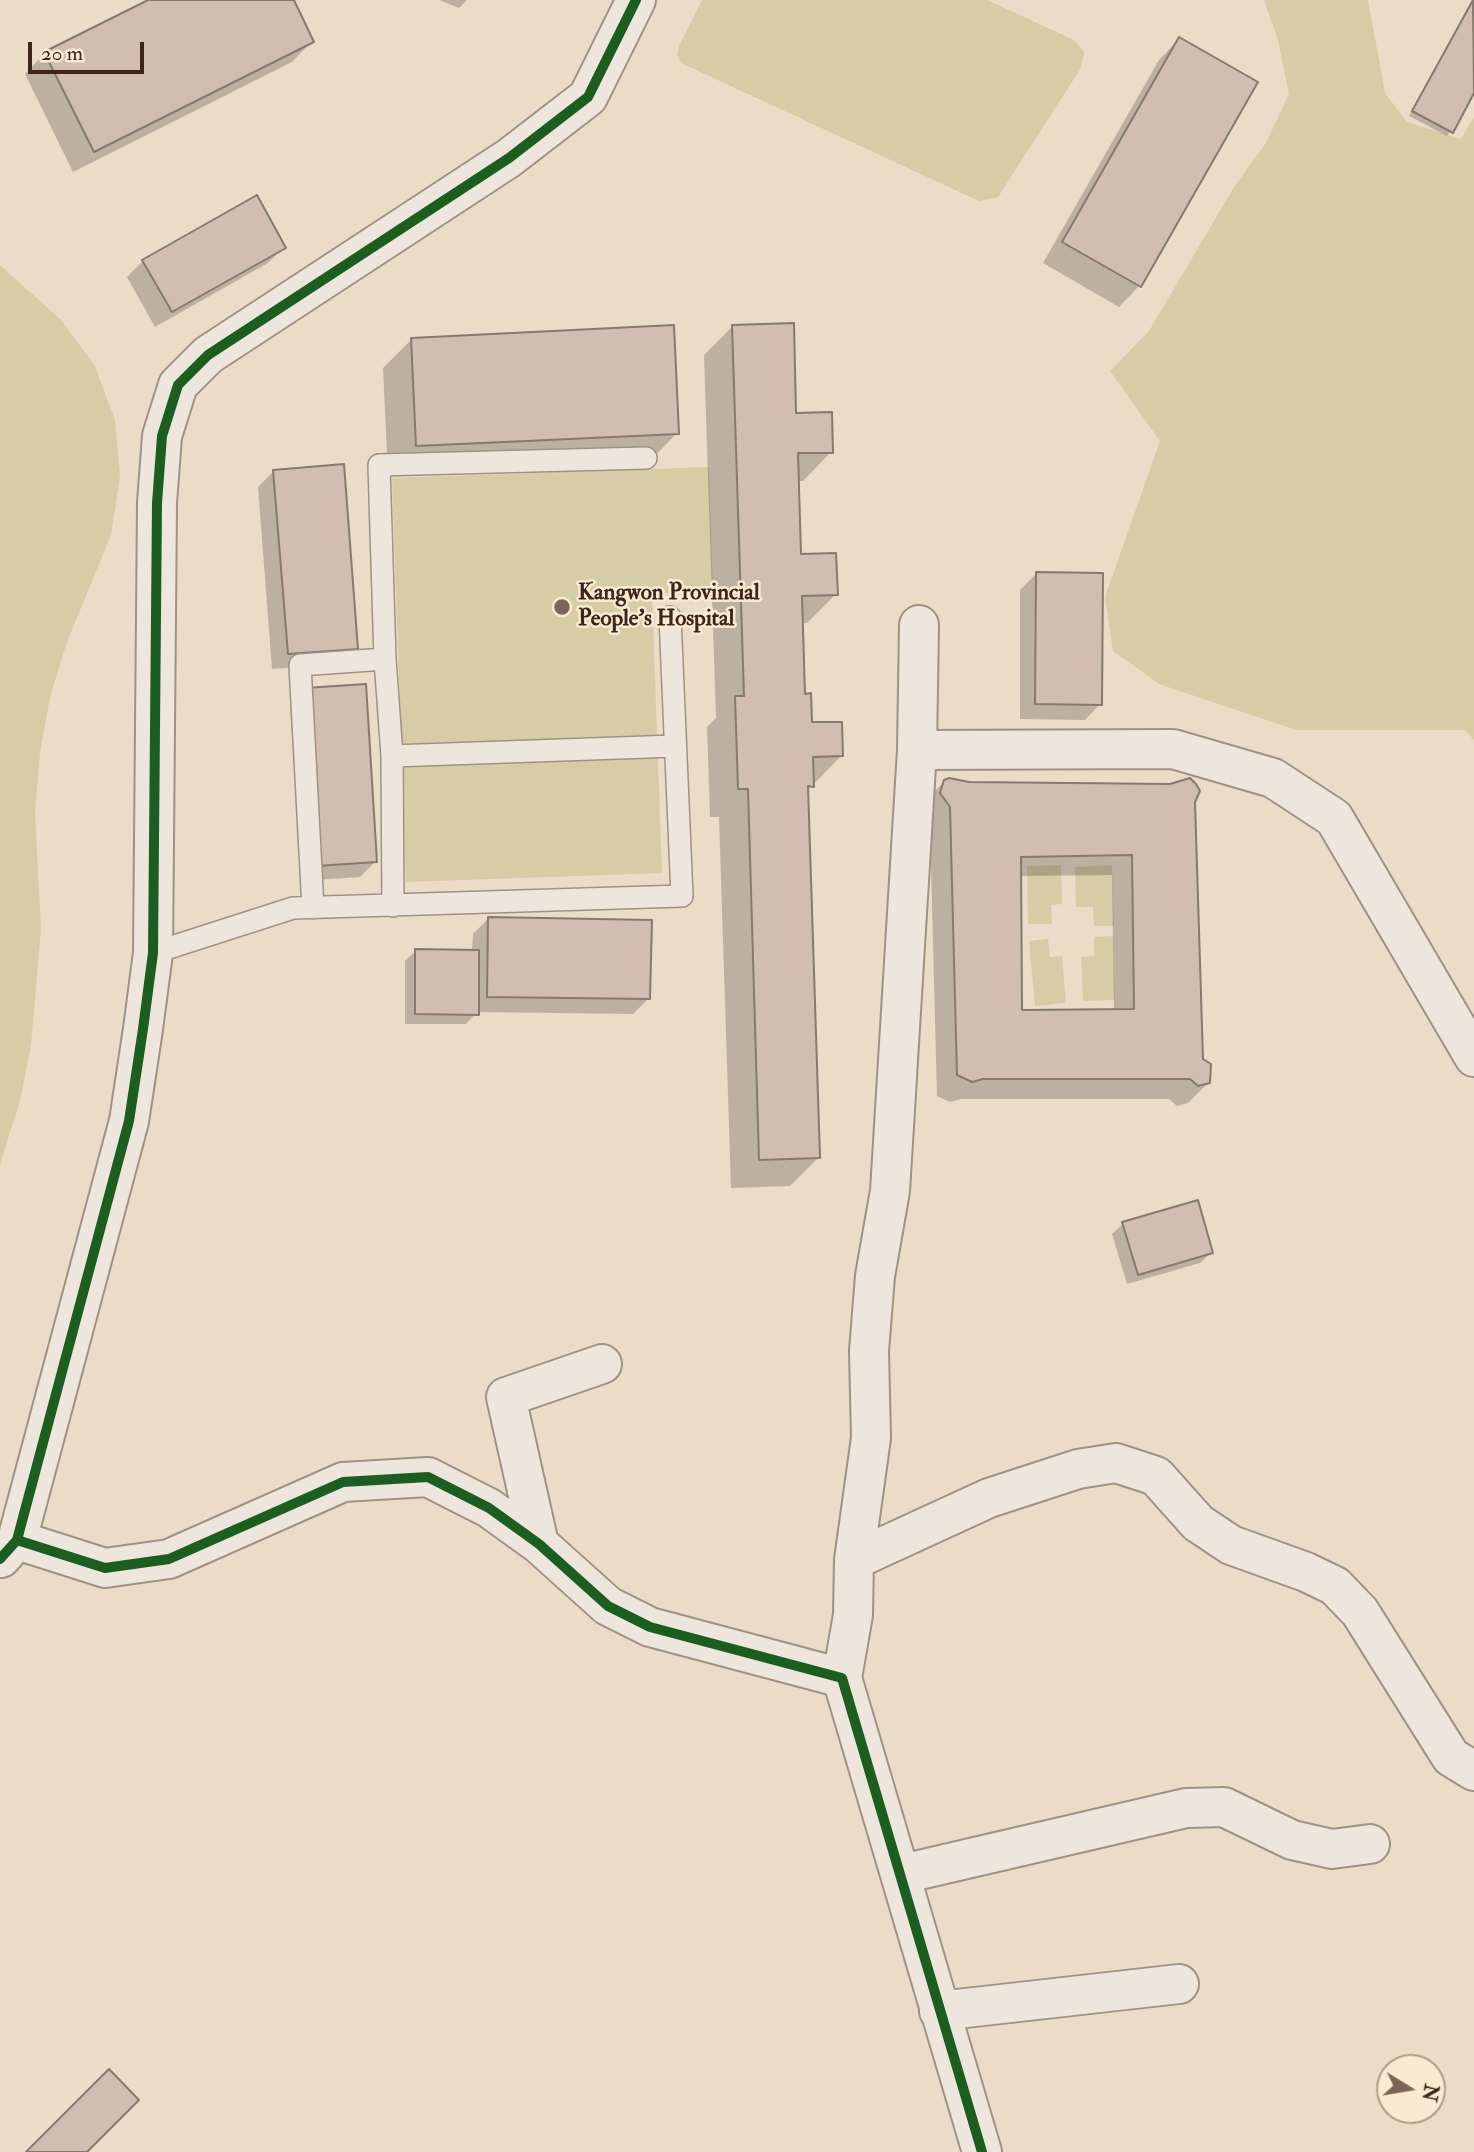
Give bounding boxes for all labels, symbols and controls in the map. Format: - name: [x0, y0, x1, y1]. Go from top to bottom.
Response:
- scale bar: [32, 28, 147, 72]
- text: 20 m: [41, 40, 83, 67]
- place label: Kangwon Provincial People's Hospital: [578, 580, 760, 634]
- marker: Kangwon Provincial People's Hospital: [552, 597, 572, 617]
- north arrow: [1376, 2054, 1446, 2124]
- text: N: [1416, 2082, 1443, 2103]

